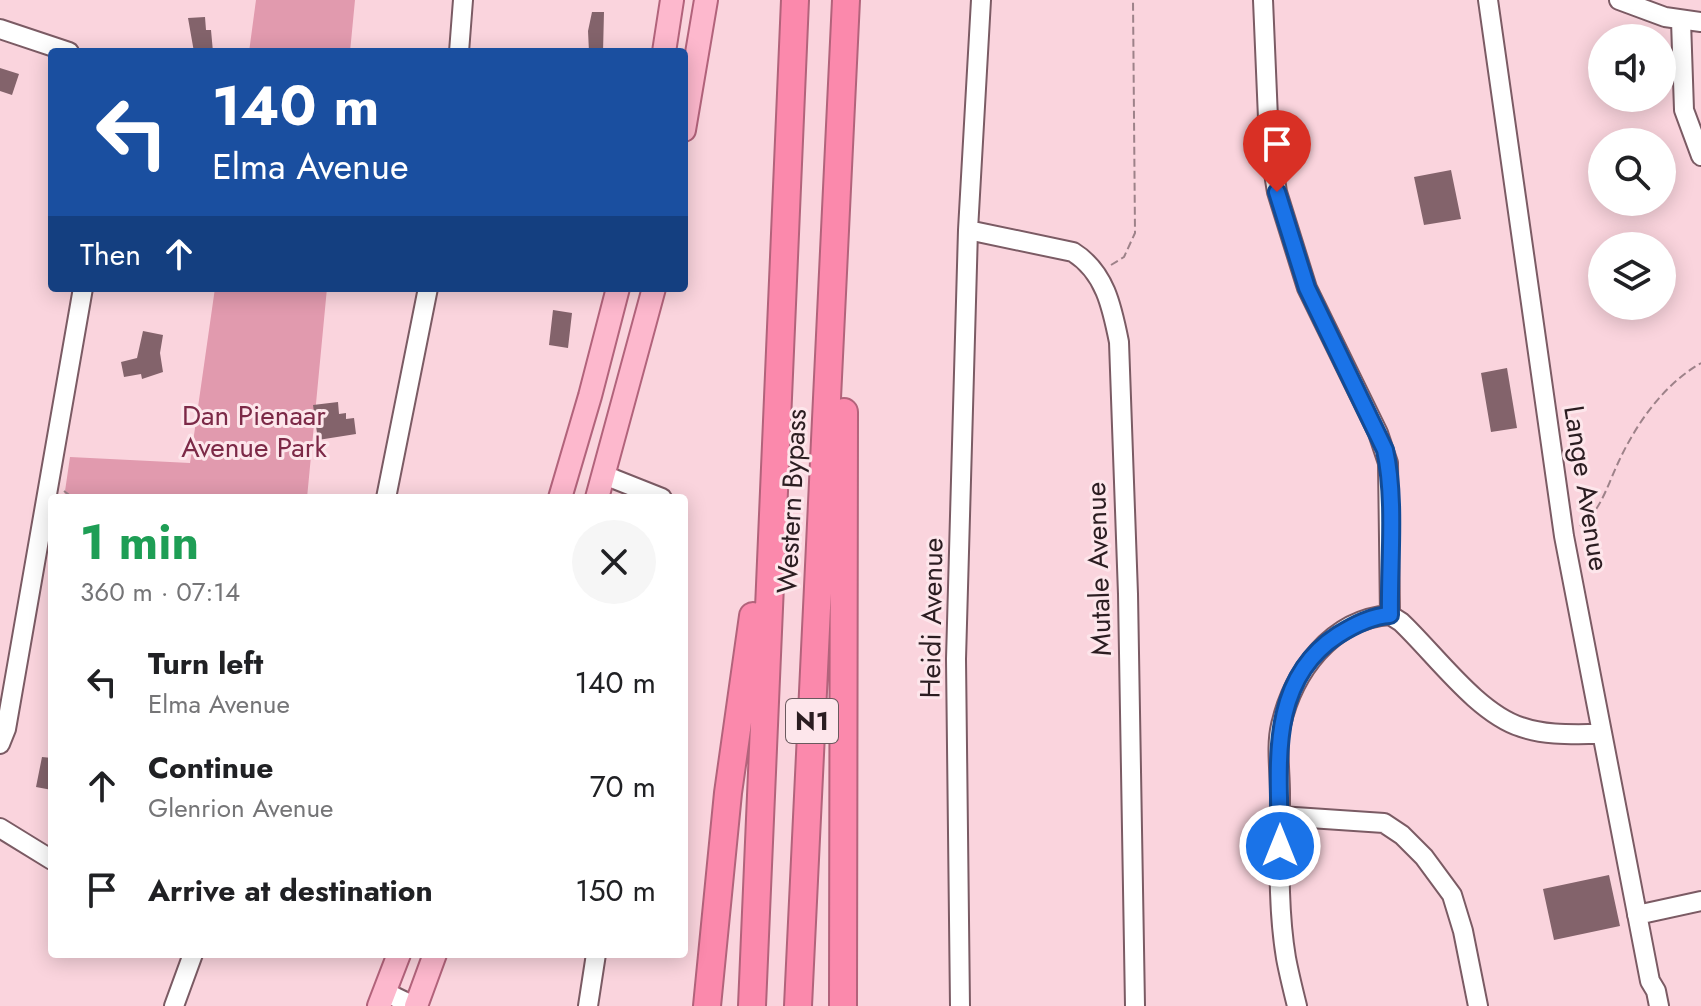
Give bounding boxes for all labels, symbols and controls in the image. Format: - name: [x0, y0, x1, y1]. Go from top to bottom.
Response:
- map controls: [1588, 24, 1676, 320]
- button: sound: [1588, 24, 1676, 112]
- text: 140 m: [212, 65, 379, 146]
- icon: left: [80, 80, 184, 184]
- pin: [1243, 110, 1311, 192]
- icon: arrive: [1255, 122, 1299, 166]
- button: search: [1588, 128, 1676, 216]
- text: Elma Avenue: [212, 140, 408, 192]
- icon: ahead: [157, 232, 201, 276]
- button: layers: [1588, 232, 1676, 320]
- text: Then: [80, 233, 141, 276]
- park label: Dan Pienaar Avenue Park: [181, 395, 327, 468]
- street label: Lange Avenue: [1553, 403, 1620, 574]
- street label: Western Bypass: [766, 408, 817, 594]
- street label: Mutale Avenue: [1075, 481, 1122, 657]
- text: 1 min: [80, 508, 199, 577]
- button: close: [572, 520, 656, 604]
- street label: Heidi Avenue: [910, 537, 953, 699]
- text: 360 m · 07:14: [80, 573, 240, 611]
- text: Turn left: [148, 642, 263, 685]
- icon: left: [80, 660, 124, 704]
- text: 140 m: [575, 661, 656, 704]
- text: Elma Avenue: [148, 685, 290, 723]
- road number: N1: [786, 699, 838, 743]
- text: Continue: [148, 746, 274, 789]
- icon: ahead: [80, 764, 124, 808]
- text: 70 m: [590, 765, 656, 808]
- text: Glenrion Avenue: [148, 789, 333, 827]
- position arrow: [1238, 804, 1322, 888]
- icon: arrive: [80, 868, 124, 912]
- text: Arrive at destination: [148, 869, 433, 912]
- text: 150 m: [575, 869, 656, 912]

